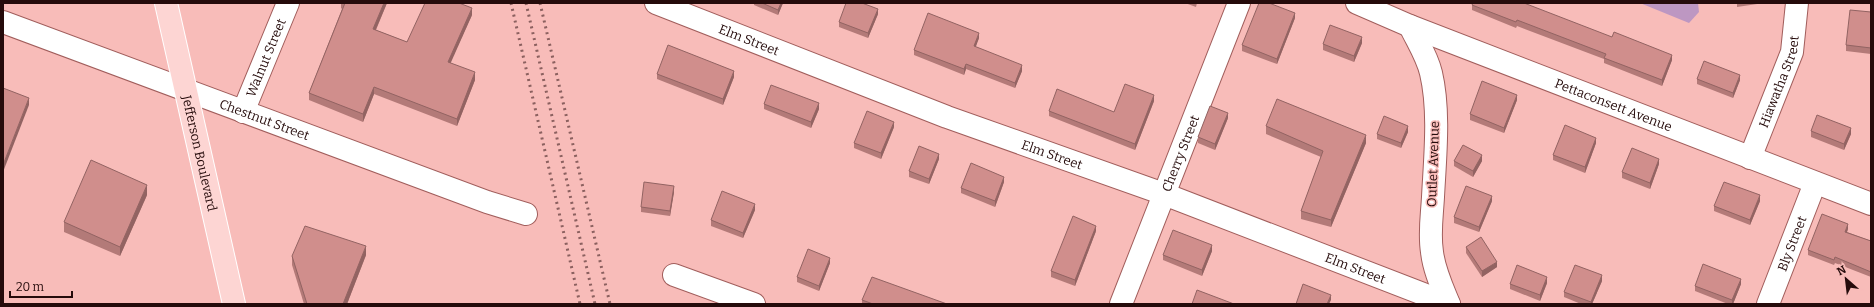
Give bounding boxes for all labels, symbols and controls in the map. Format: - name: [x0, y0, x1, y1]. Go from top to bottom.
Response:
- street label: Walnut Street: [243, 16, 288, 99]
- street label: Elm Street: [717, 21, 782, 58]
- street label: Hiawatha Street: [1755, 34, 1801, 130]
- street label: Pettaconsett Avenue: [1553, 75, 1674, 134]
- street label: Jefferson Boulevard: [179, 93, 220, 213]
- street label: Chestnut Street: [218, 96, 312, 143]
- street label: Cherry Street: [1158, 112, 1202, 194]
- street label: Outlet Avenue: [1424, 121, 1442, 207]
- street label: Elm Street: [1020, 137, 1085, 172]
- street label: Bly Street: [1774, 213, 1809, 273]
- street label: Elm Street: [1323, 249, 1388, 286]
- north arrow: [1826, 259, 1866, 299]
- text: N: [1835, 263, 1849, 278]
- scale bar: [10, 273, 72, 299]
- text: 20 m: [16, 280, 45, 294]

